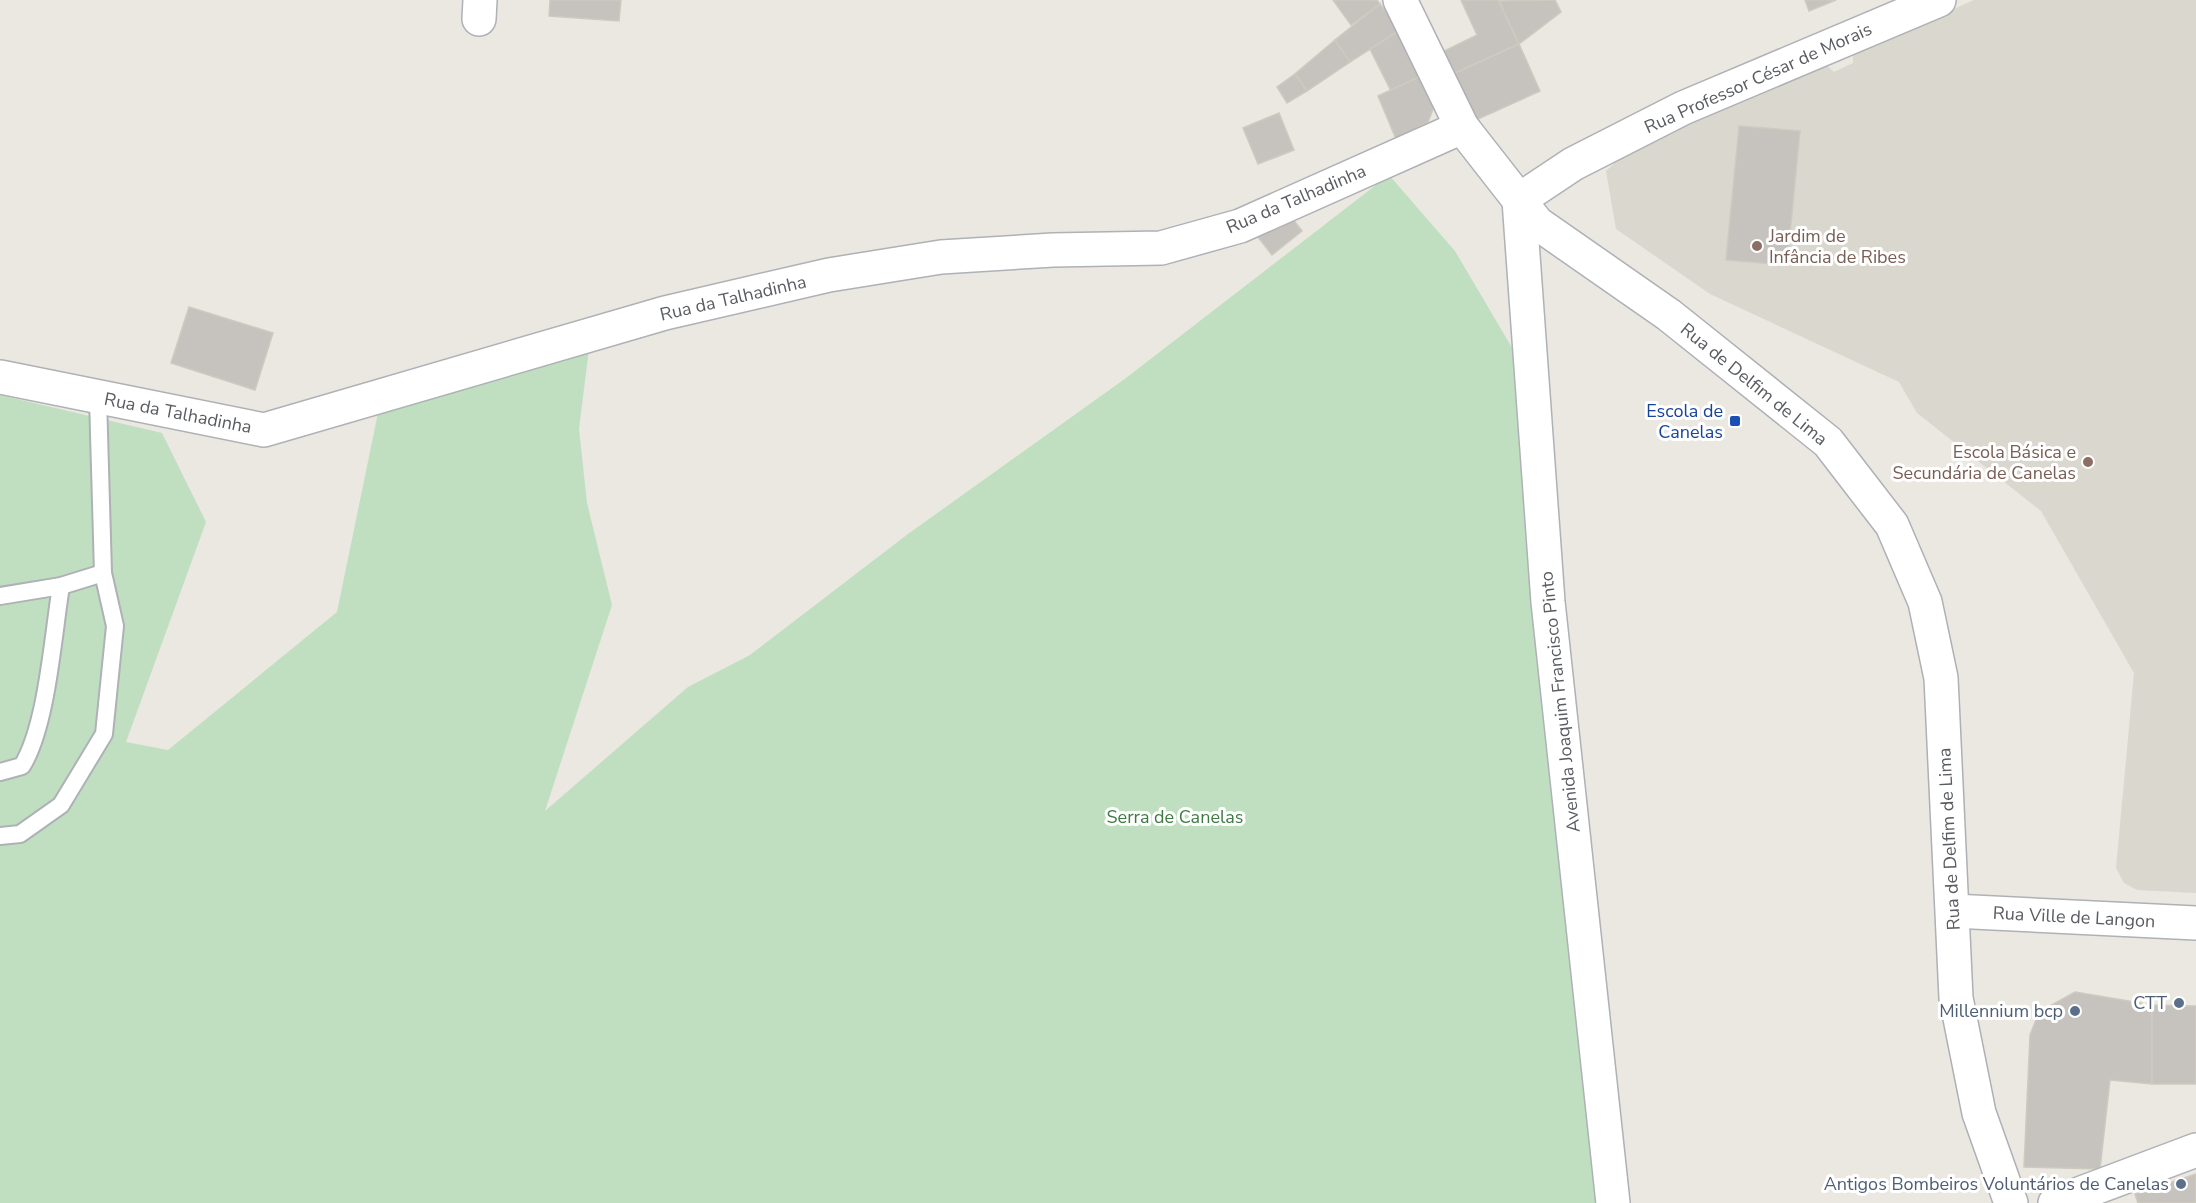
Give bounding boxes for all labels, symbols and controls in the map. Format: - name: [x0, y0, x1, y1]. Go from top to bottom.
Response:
- street label: Rua Professor César de Morais: [1640, 17, 1876, 139]
- street label: Rua da Talhadinha: [1222, 159, 1370, 239]
- place label: Jardim de Infância de Ribes: [1768, 224, 1906, 269]
- marker: Jardim de Infância de Ribes: [1750, 239, 1764, 253]
- street label: Rua da Talhadinha: [657, 269, 809, 327]
- street label: Rua de Delfim de Lima: [1675, 317, 1833, 451]
- street label: Rua da Talhadinha: [102, 387, 254, 439]
- place label: Escola de Canelas: [1646, 399, 1723, 444]
- marker: Escola de Canelas: [1728, 414, 1742, 428]
- place label: Escola Básica e Secundária de Canelas: [1892, 440, 2076, 485]
- marker: Escola Básica e Secundária de Canelas: [2081, 455, 2095, 469]
- street label: Avenida Joaquim Francisco Pinto: [1534, 570, 1586, 834]
- street label: Rua de Delfim de Lima: [1932, 747, 1966, 931]
- park label: Serra de Canelas: [1107, 805, 1244, 829]
- street label: Rua Ville de Langon: [1992, 901, 2156, 933]
- place label: CTT: [2133, 991, 2167, 1015]
- marker: CTT: [2172, 996, 2186, 1010]
- place label: Millennium bcp: [1939, 999, 2063, 1023]
- marker: Millennium bcp: [2068, 1004, 2082, 1018]
- place label: Antigos Bombeiros Voluntários de Canelas: [1824, 1172, 2169, 1196]
- marker: Antigos Bombeiros Voluntários de Canelas: [2174, 1177, 2188, 1191]

